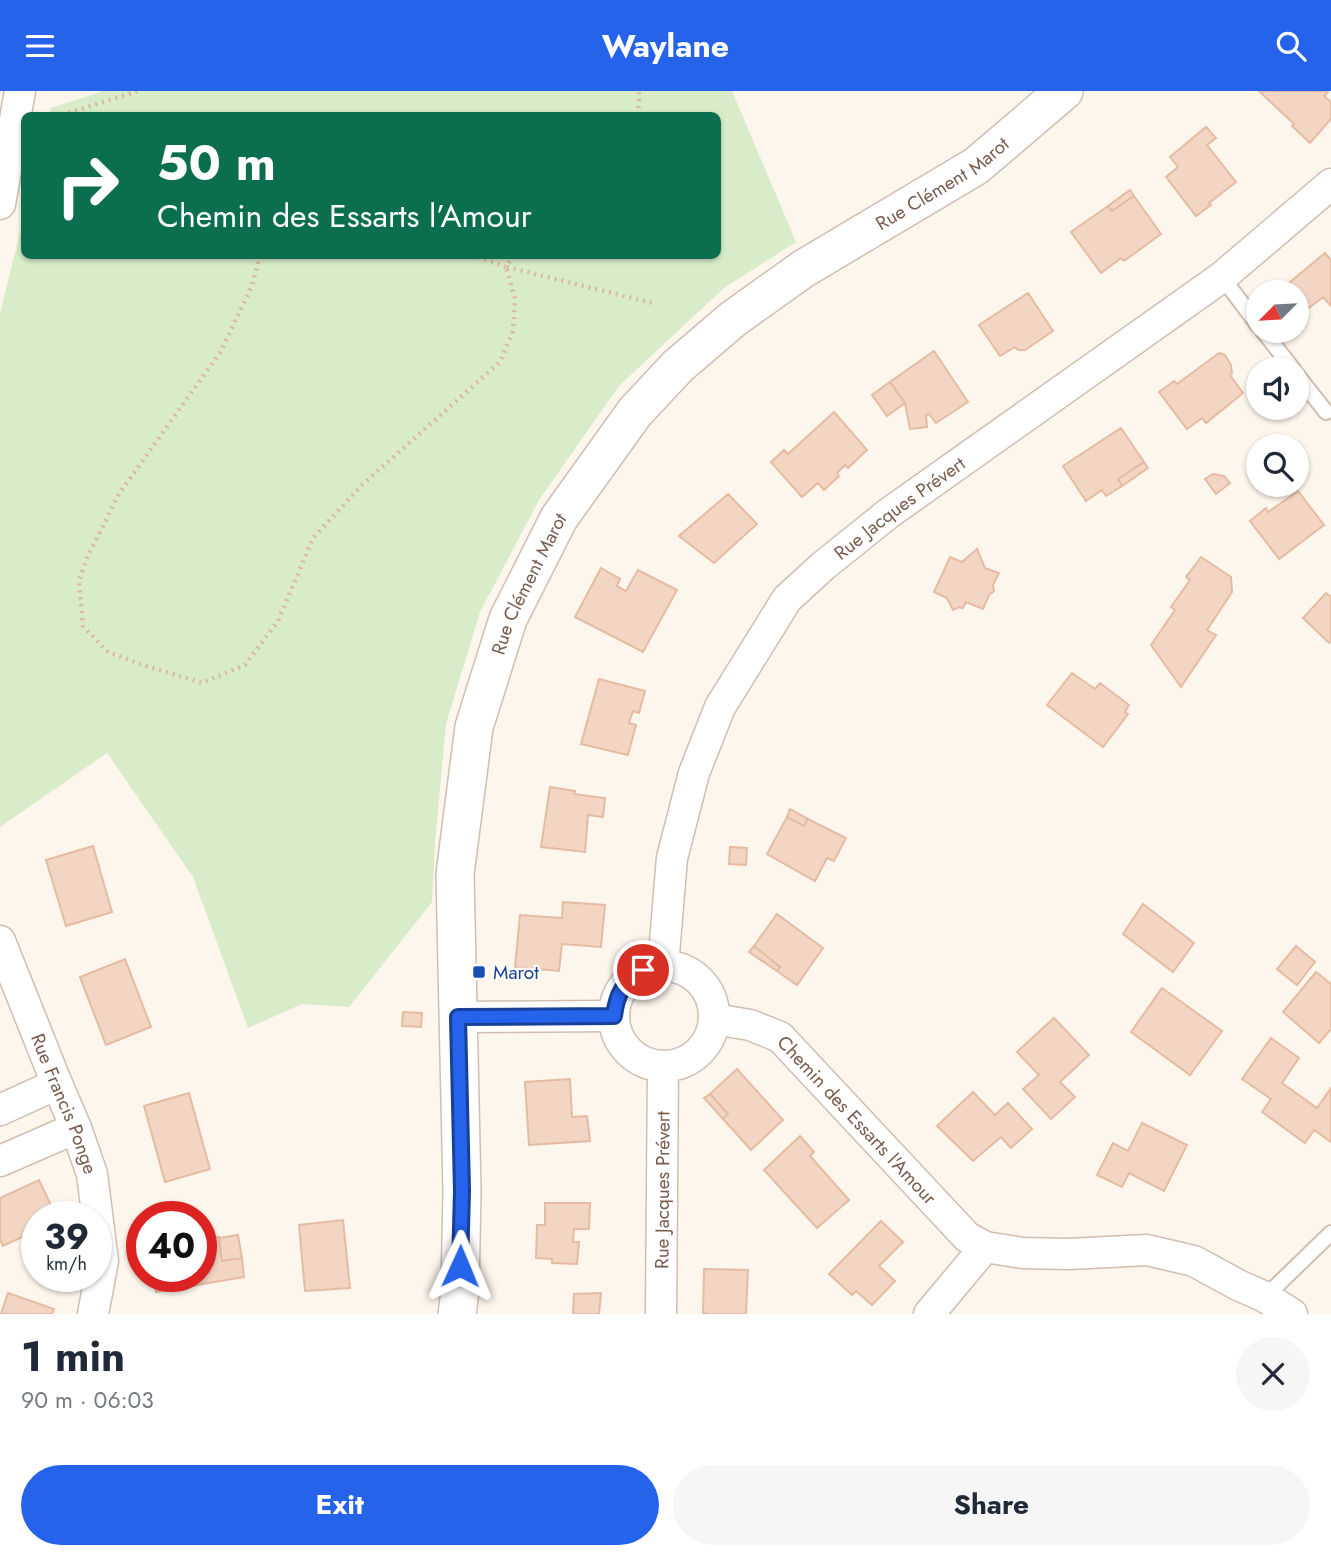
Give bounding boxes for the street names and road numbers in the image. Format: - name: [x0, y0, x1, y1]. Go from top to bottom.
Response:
- street label: Rue Clément Marot: [870, 130, 1015, 236]
- street label: Rue Jacques Prévert: [828, 450, 971, 566]
- street label: Rue Clément Marot: [484, 506, 573, 658]
- street label: Rue Francis Ponge: [25, 1029, 104, 1178]
- street label: Chemin des Essarts l'Amour: [771, 1029, 944, 1211]
- street label: Rue Jacques Prévert: [648, 1111, 676, 1269]

